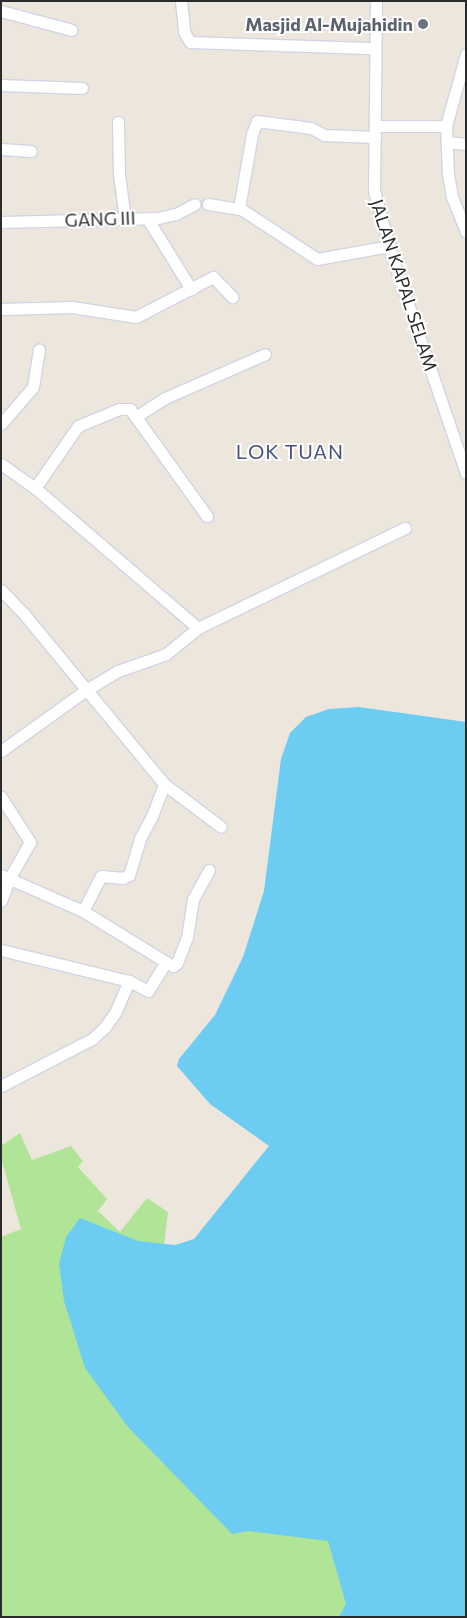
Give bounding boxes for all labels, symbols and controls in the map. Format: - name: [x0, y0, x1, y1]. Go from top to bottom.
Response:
- place label: Masjid Al-Mujahidin: [245, 13, 413, 35]
- marker: Masjid Al-Mujahidin: [417, 18, 429, 30]
- street label: JALAN KAPAL SELAM: [366, 196, 442, 374]
- street label: GANG III: [64, 207, 136, 231]
- district label: LOK TUAN: [235, 439, 345, 463]

